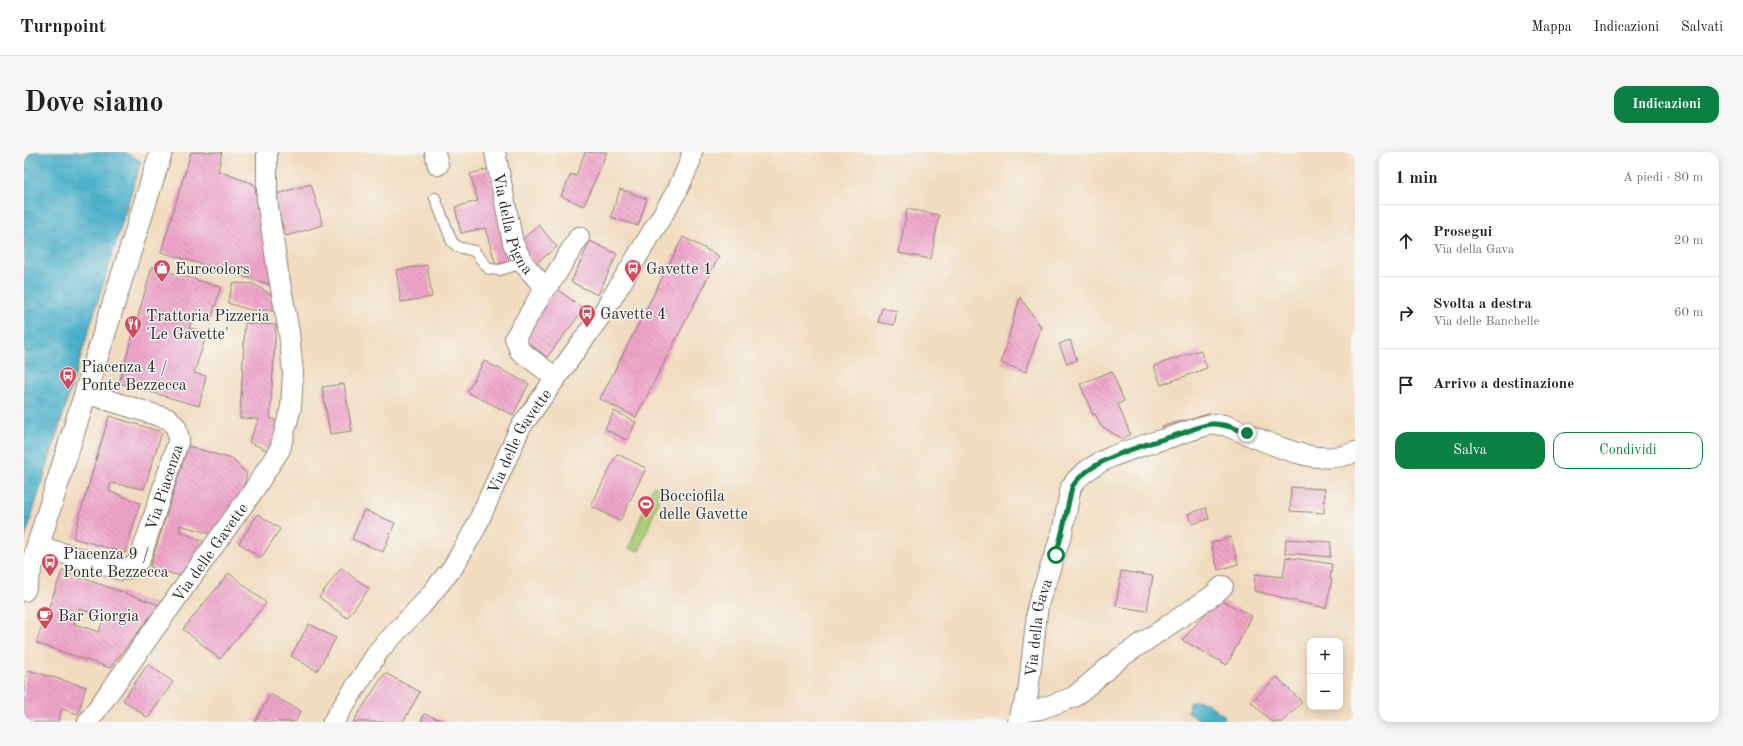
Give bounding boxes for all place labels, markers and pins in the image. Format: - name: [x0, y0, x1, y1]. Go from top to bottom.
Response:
- shop icon: Eurocolors: [152, 258, 172, 283]
- bus stop icon: Gavette 1: [623, 258, 643, 283]
- place label: Eurocolors: [175, 262, 250, 278]
- place label: Gavette 1: [646, 262, 712, 278]
- bus stop icon: Gavette 4: [577, 303, 597, 328]
- place label: Gavette 4: [600, 307, 666, 323]
- place label: Trattoria Pizzeria 'Le Gavette': [146, 309, 270, 343]
- restaurant icon: Trattoria Pizzeria 'Le Gavette': [123, 314, 143, 339]
- place label: Piacenza 4 / Ponte Bezzecca: [81, 360, 187, 394]
- bus stop icon: Piacenza 4 / Ponte Bezzecca: [58, 365, 78, 390]
- place label: Bocciofila delle Gavette: [659, 489, 748, 523]
- sports icon: Bocciofila delle Gavette: [636, 494, 656, 519]
- place label: Piacenza 9 / Ponte Bezzecca: [63, 547, 169, 581]
- bus stop icon: Piacenza 9 / Ponte Bezzecca: [40, 552, 60, 577]
- cafe icon: Bar Giorgia: [35, 605, 55, 630]
- place label: Bar Giorgia: [58, 609, 139, 625]

